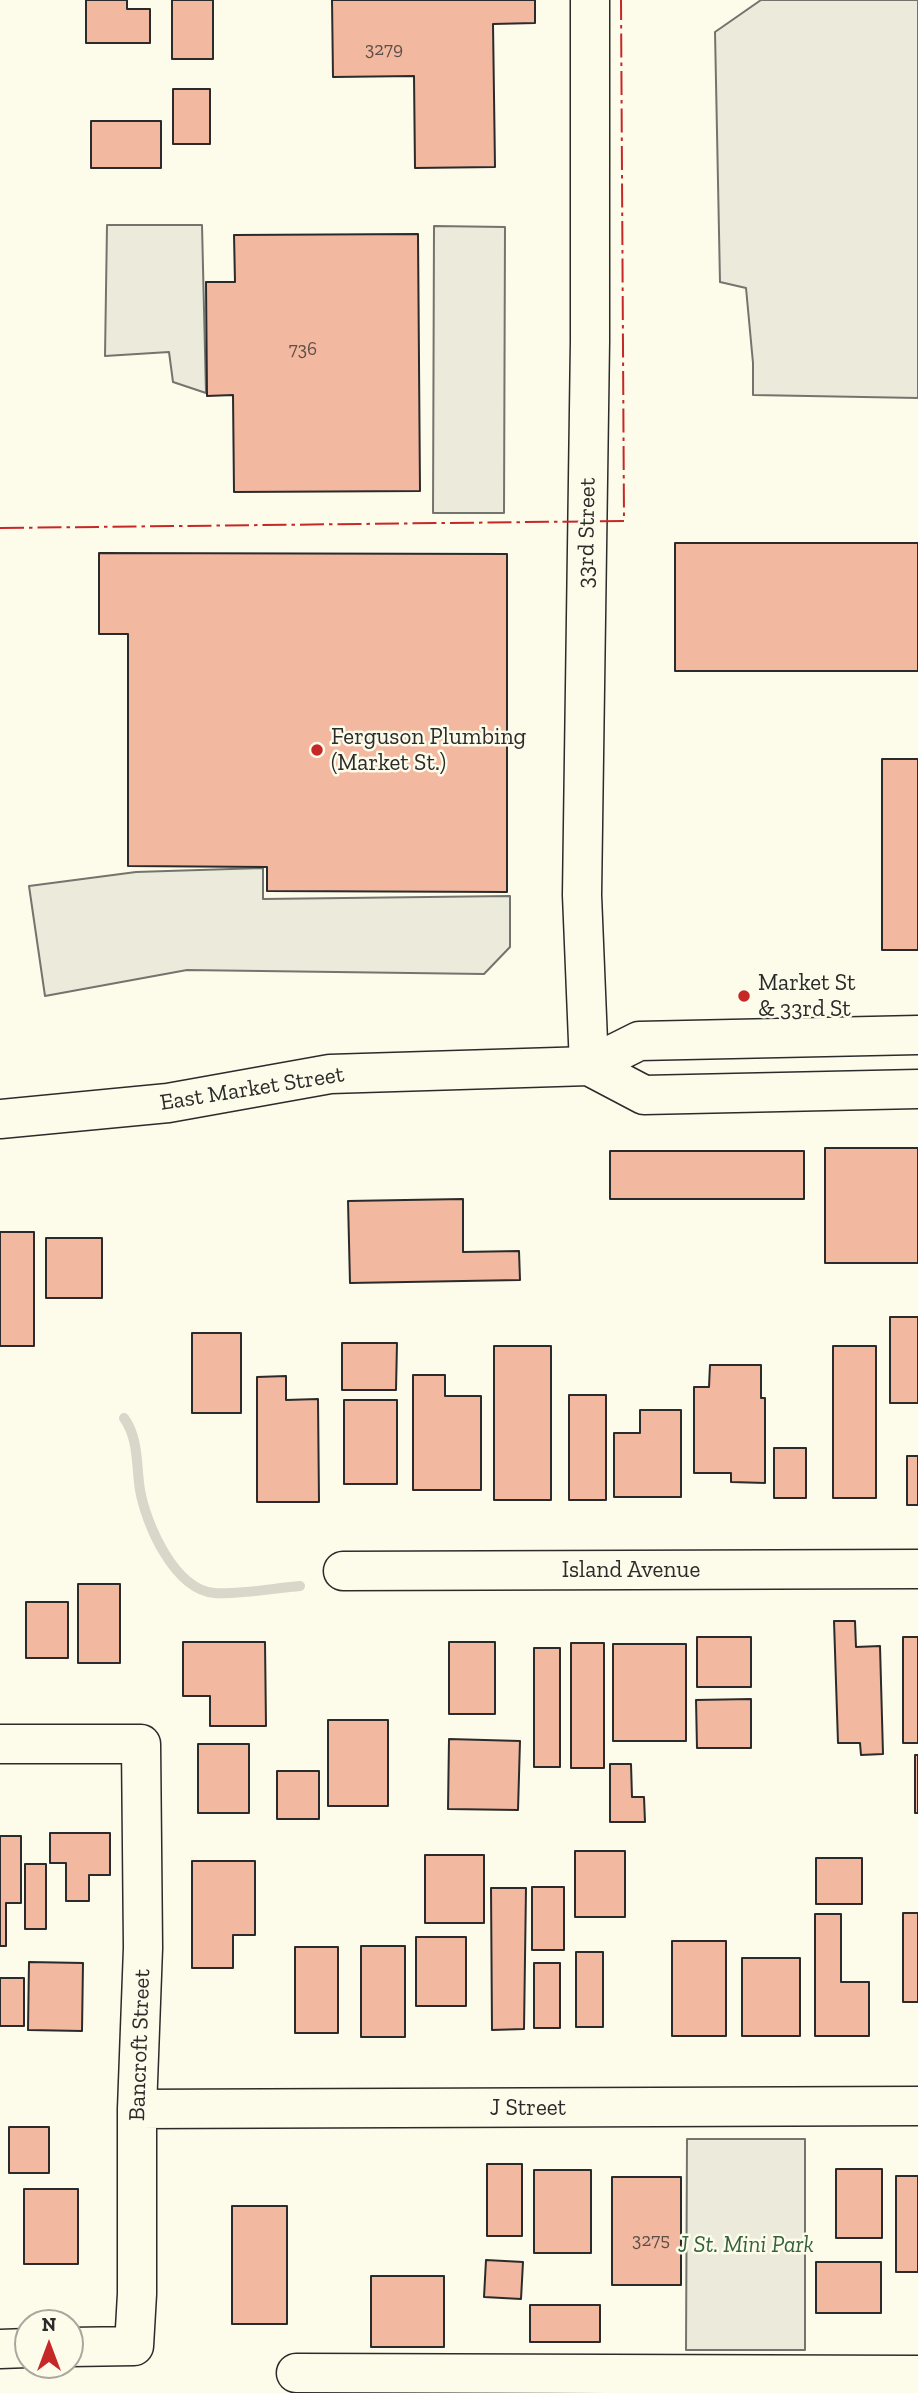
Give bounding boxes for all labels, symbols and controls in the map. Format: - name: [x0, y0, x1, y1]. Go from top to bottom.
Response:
- house number: 3279: [365, 39, 403, 61]
- house number: 736: [289, 339, 317, 361]
- street label: 33rd Street: [572, 477, 602, 589]
- place label: Ferguson Plumbing (Market St.): [331, 723, 526, 777]
- marker: Ferguson Plumbing (Market St.): [309, 742, 325, 758]
- place label: Market St & 33rd St: [758, 969, 856, 1023]
- marker: Market St & 33rd St: [736, 988, 752, 1004]
- street label: East Market Street: [158, 1061, 346, 1117]
- street label: Island Avenue: [562, 1556, 700, 1584]
- street label: Bancroft Street: [124, 1969, 156, 2121]
- street label: J Street: [490, 2094, 566, 2122]
- house number: 3275: [632, 2230, 670, 2252]
- park label: J St. Mini Park: [678, 2231, 814, 2259]
- north arrow: [14, 2309, 84, 2379]
- text: N: [42, 2313, 56, 2336]

